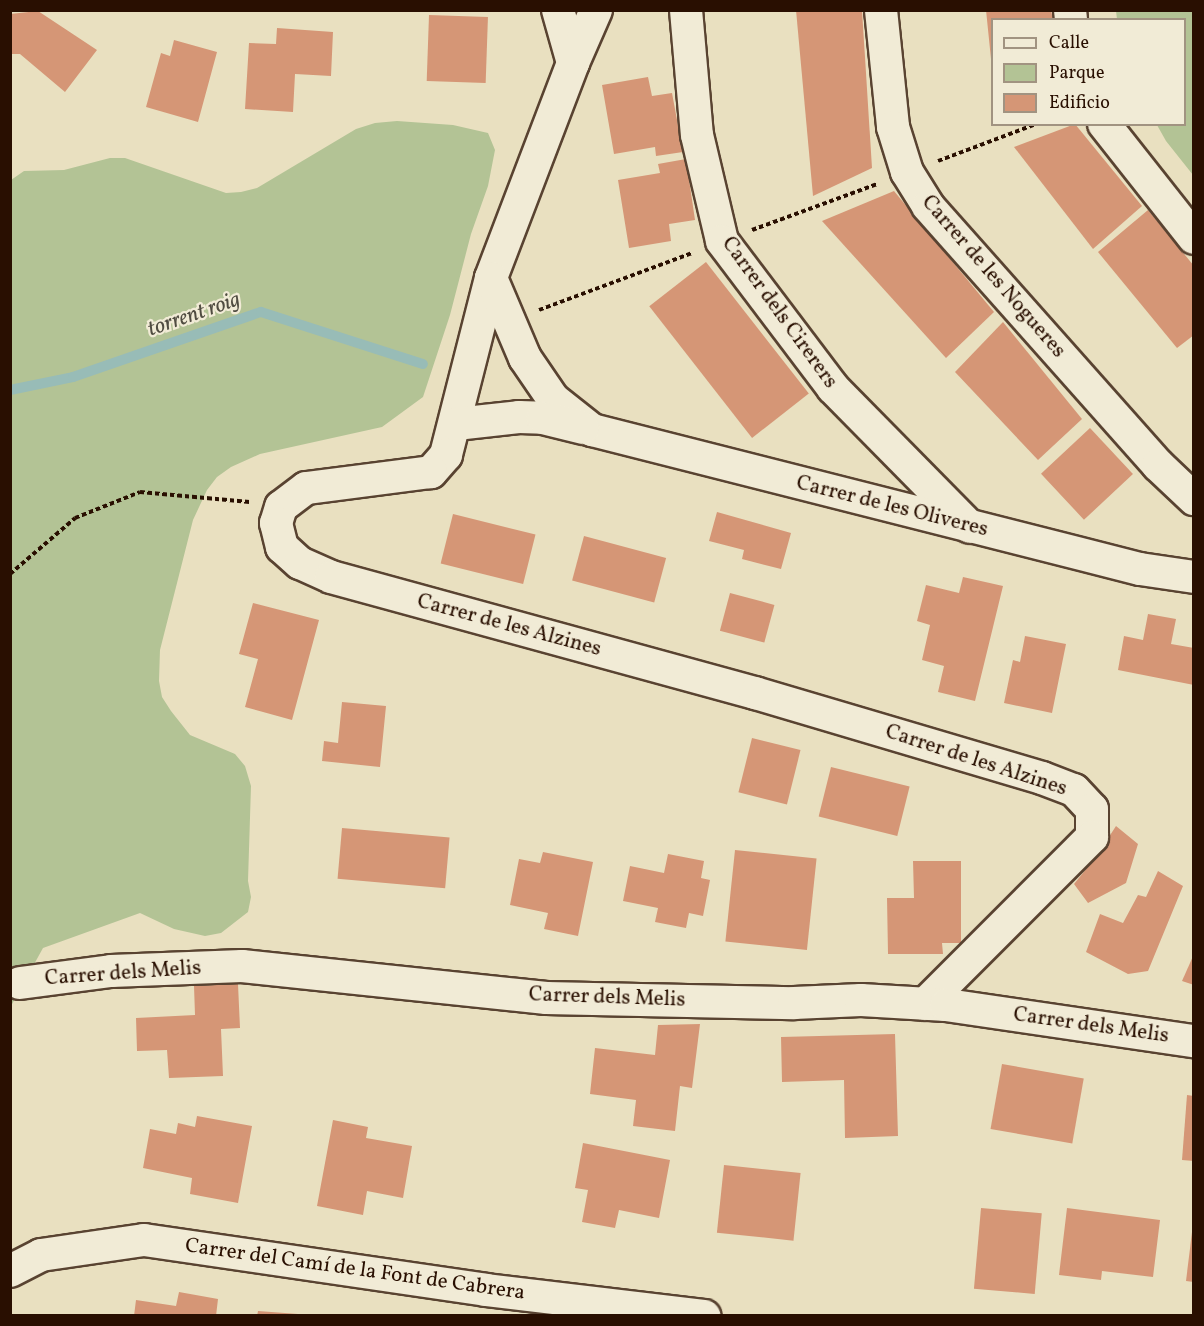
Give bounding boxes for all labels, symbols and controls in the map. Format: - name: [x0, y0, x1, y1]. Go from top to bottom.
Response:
- legend: [991, 18, 1186, 126]
- text: Calle: [1049, 31, 1089, 56]
- text: Parque: [1049, 61, 1104, 86]
- text: Edificio: [1049, 91, 1110, 116]
- street label: Carrer de les Nogueres: [916, 191, 1070, 363]
- street label: Carrer dels Cirerers: [716, 232, 842, 394]
- water label: torrent roig: [144, 287, 244, 343]
- street label: Carrer de les Oliveres: [794, 471, 990, 543]
- street label: Carrer de les Alzines: [414, 589, 604, 663]
- street label: Carrer de les Alzines: [882, 720, 1070, 802]
- street label: Carrer dels Melis: [44, 956, 202, 992]
- street label: Carrer dels Melis: [528, 983, 686, 1013]
- street label: Carrer dels Melis: [1012, 1003, 1170, 1049]
- street label: Carrer del Camí de la Font de Cabrera: [183, 1234, 527, 1306]

